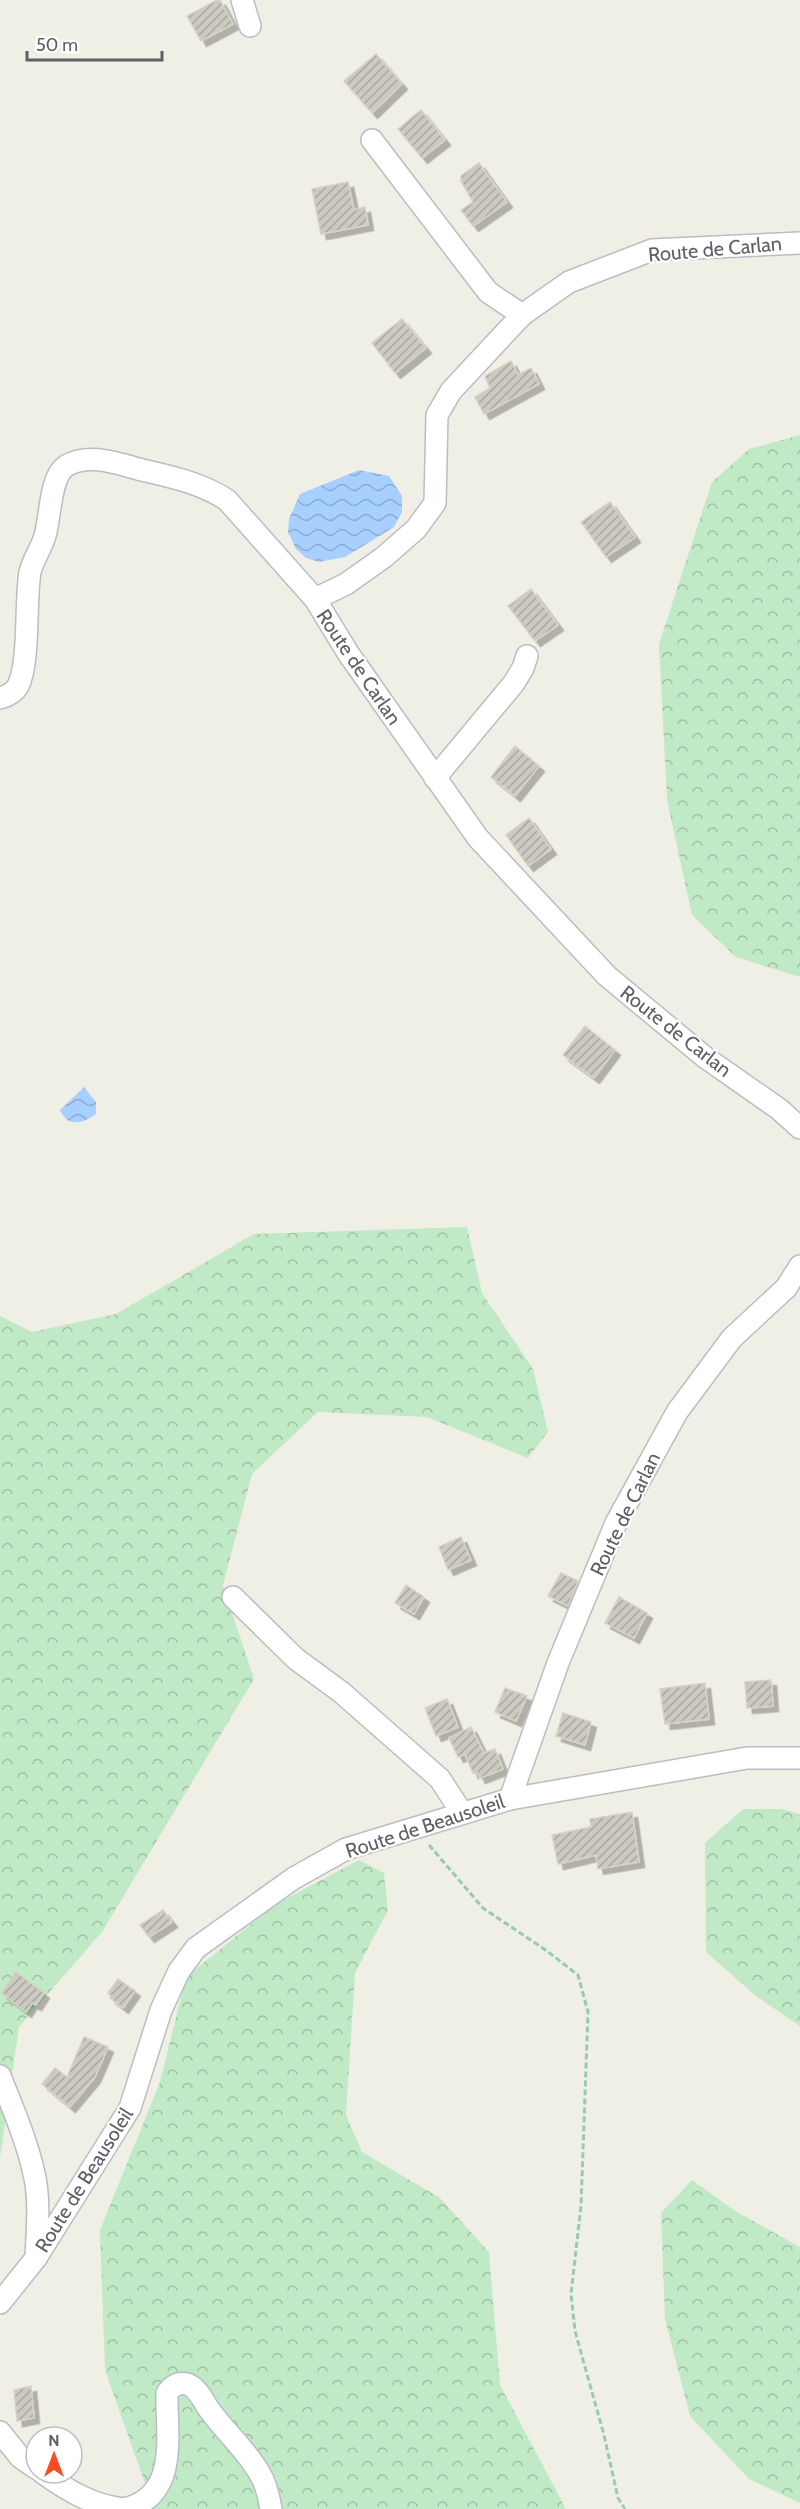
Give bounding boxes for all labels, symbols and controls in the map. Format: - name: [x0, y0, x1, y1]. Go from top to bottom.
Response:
- scale bar: [27, 24, 162, 62]
- text: 50 m: [36, 34, 78, 56]
- street label: Route de Carlan: [647, 231, 783, 267]
- street label: Route de Carlan: [312, 605, 406, 729]
- street label: Route de Carlan: [616, 980, 736, 1082]
- street label: Route de Carlan: [585, 1448, 665, 1580]
- street label: Route de Beausoleil: [342, 1789, 508, 1863]
- street label: Route de Beausoleil: [30, 2103, 138, 2257]
- north arrow: [24, 2425, 84, 2485]
- text: N: [48, 2431, 60, 2450]

